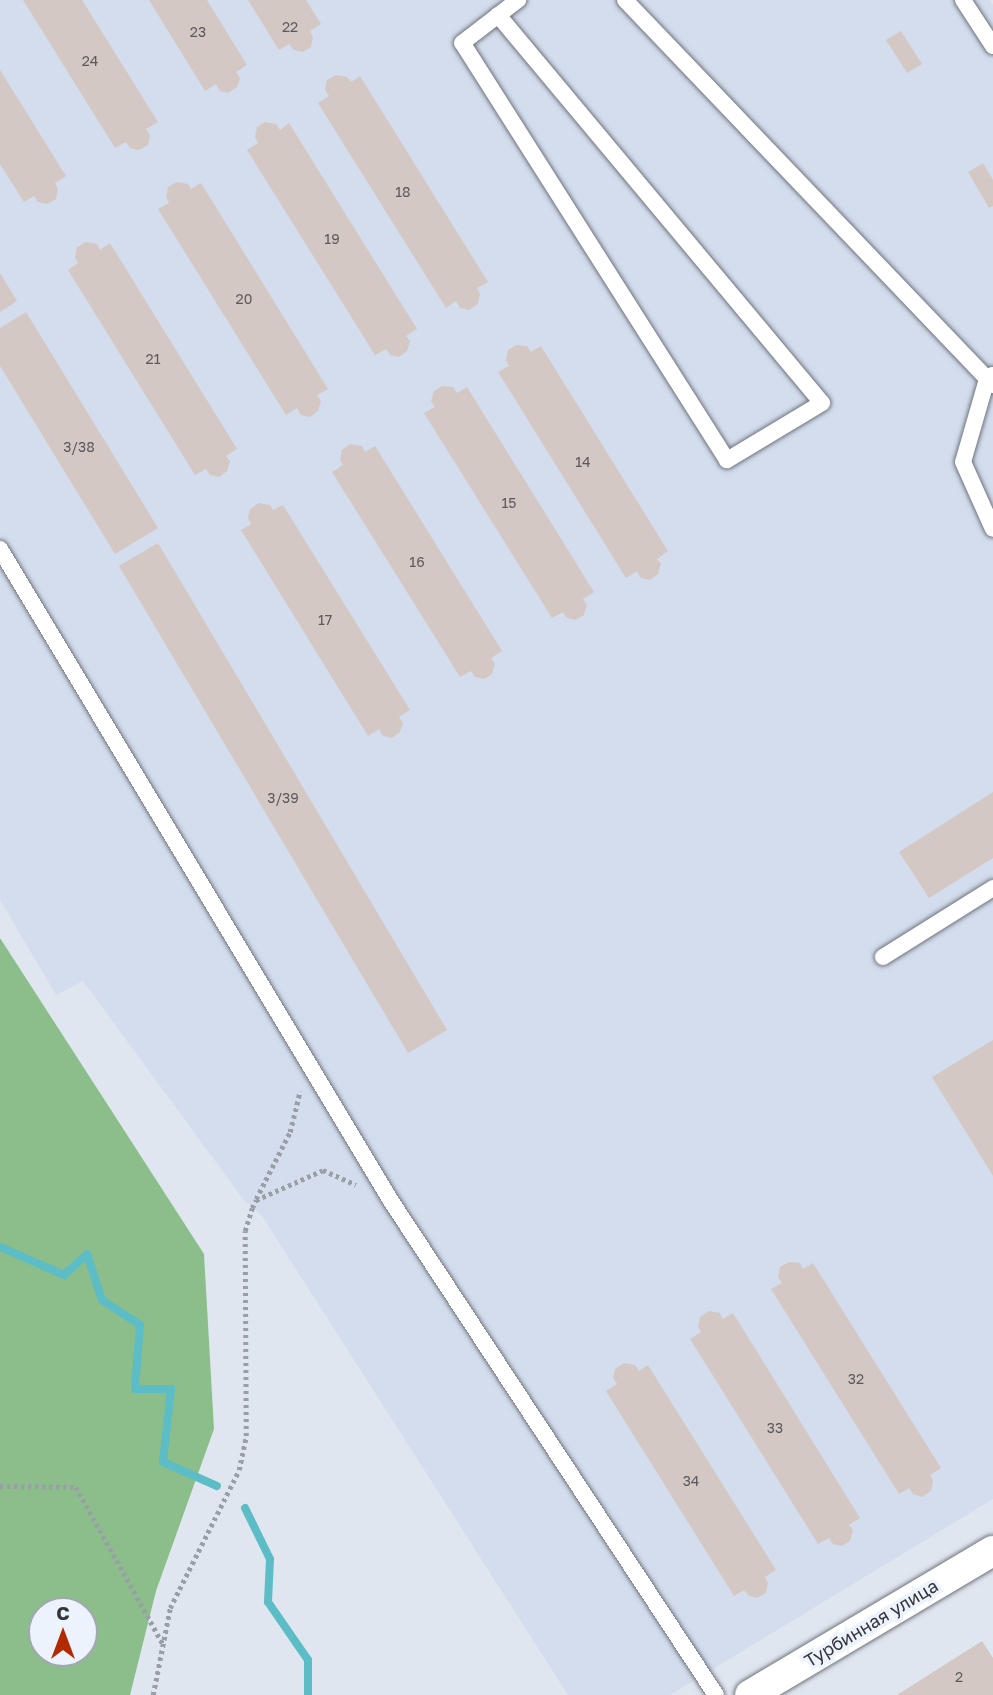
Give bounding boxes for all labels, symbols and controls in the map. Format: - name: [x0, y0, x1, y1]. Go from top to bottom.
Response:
- house number: 22: [282, 19, 298, 35]
- house number: 23: [190, 24, 206, 40]
- house number: 24: [82, 53, 98, 69]
- house number: 18: [395, 184, 411, 200]
- house number: 19: [324, 231, 340, 247]
- house number: 20: [236, 291, 252, 307]
- house number: 21: [146, 351, 160, 367]
- house number: 3/38: [63, 439, 95, 455]
- house number: 14: [575, 454, 591, 470]
- house number: 15: [502, 495, 516, 511]
- house number: 16: [409, 554, 425, 570]
- house number: 17: [318, 612, 332, 628]
- house number: 3/39: [267, 790, 299, 806]
- house number: 32: [848, 1371, 864, 1387]
- house number: 33: [767, 1420, 783, 1436]
- house number: 34: [683, 1473, 699, 1489]
- street label: Турбинная улица: [800, 1575, 942, 1671]
- north arrow: [28, 1597, 98, 1667]
- text: С: [56, 1601, 70, 1624]
- house number: 2: [955, 1669, 963, 1685]

